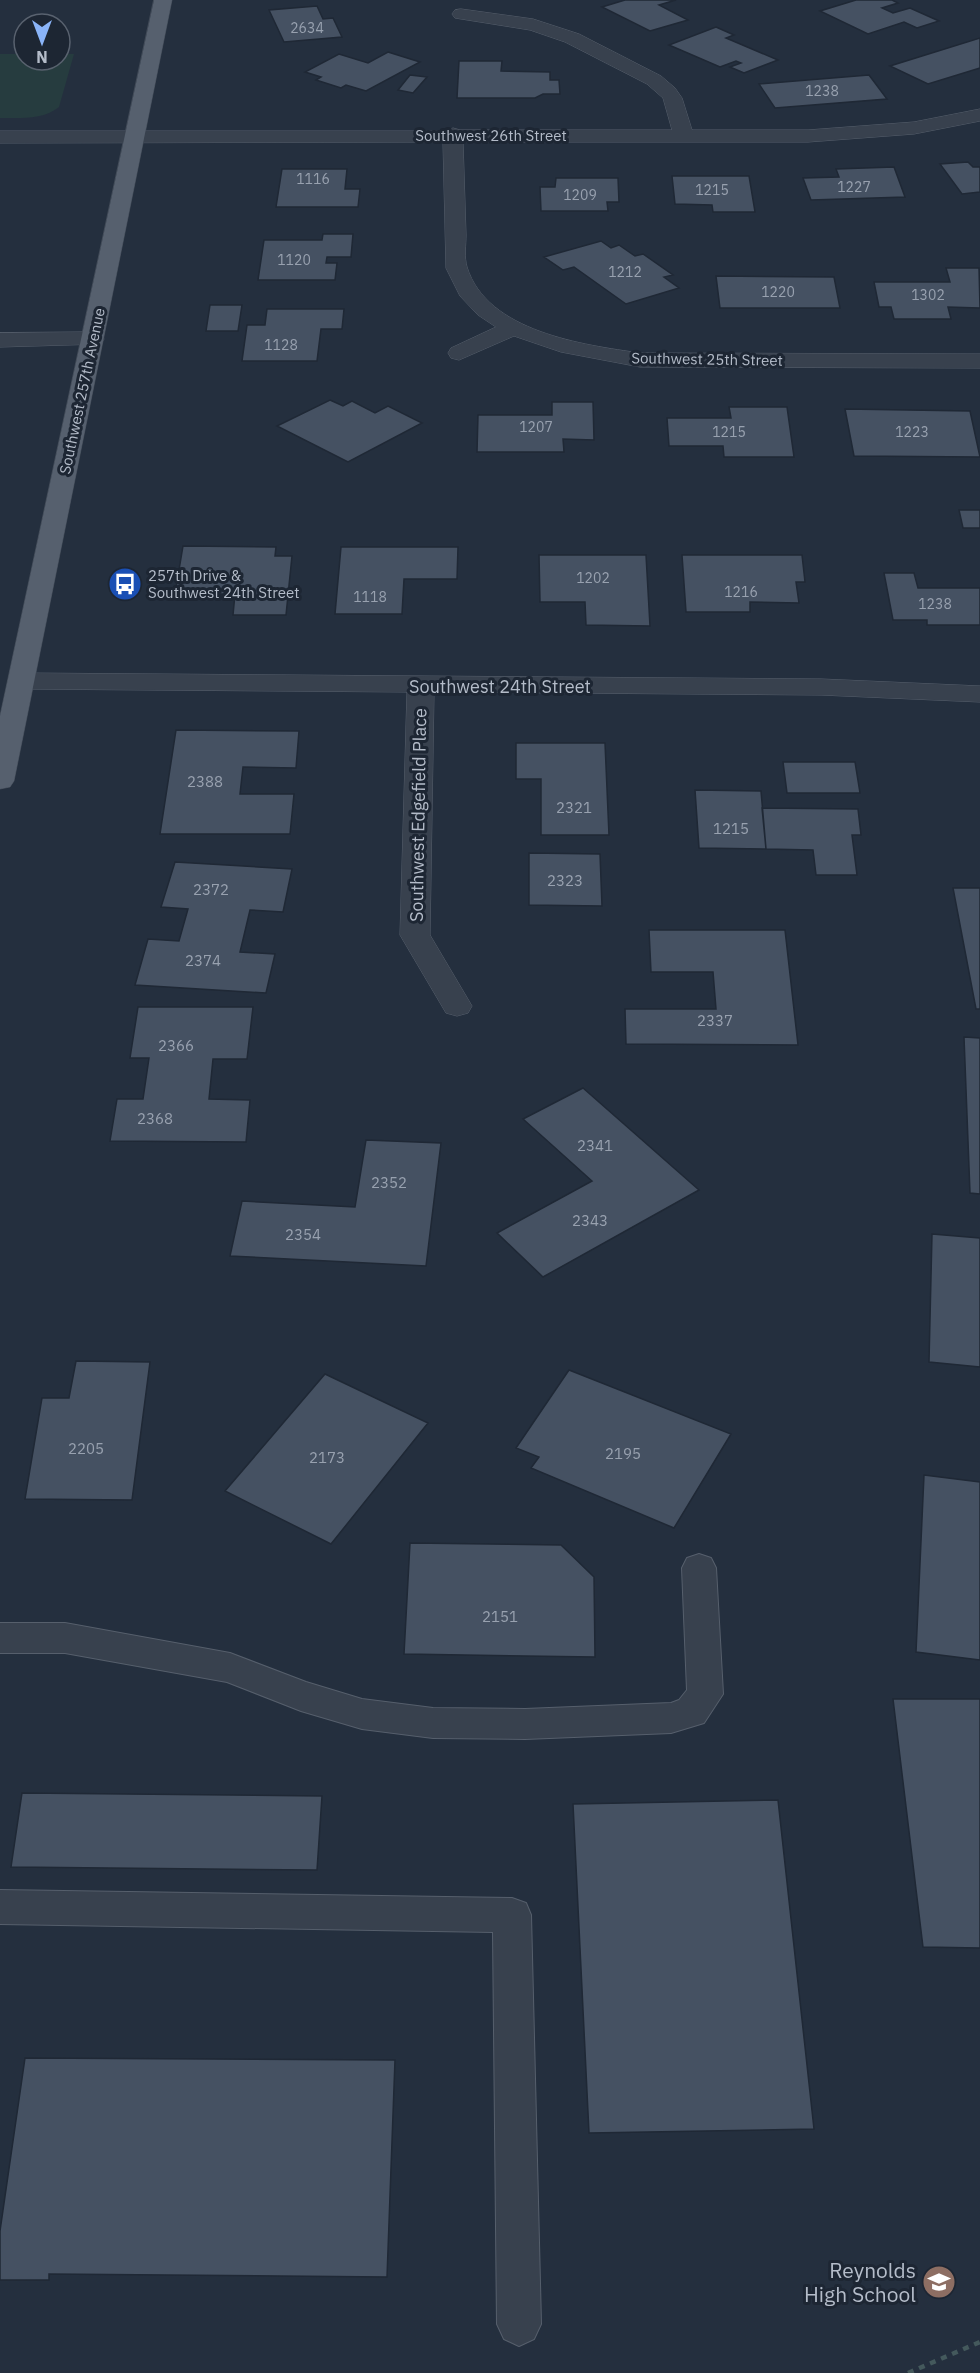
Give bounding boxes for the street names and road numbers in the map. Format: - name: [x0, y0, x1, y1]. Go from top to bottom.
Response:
- street label: Southwest 26th Street: [415, 126, 567, 145]
- street label: Southwest 257th Avenue: [55, 306, 109, 476]
- street label: Southwest 25th Street: [631, 348, 783, 370]
- street label: Southwest 24th Street: [409, 675, 591, 698]
- street label: Southwest Edgefield Place: [405, 708, 431, 922]

